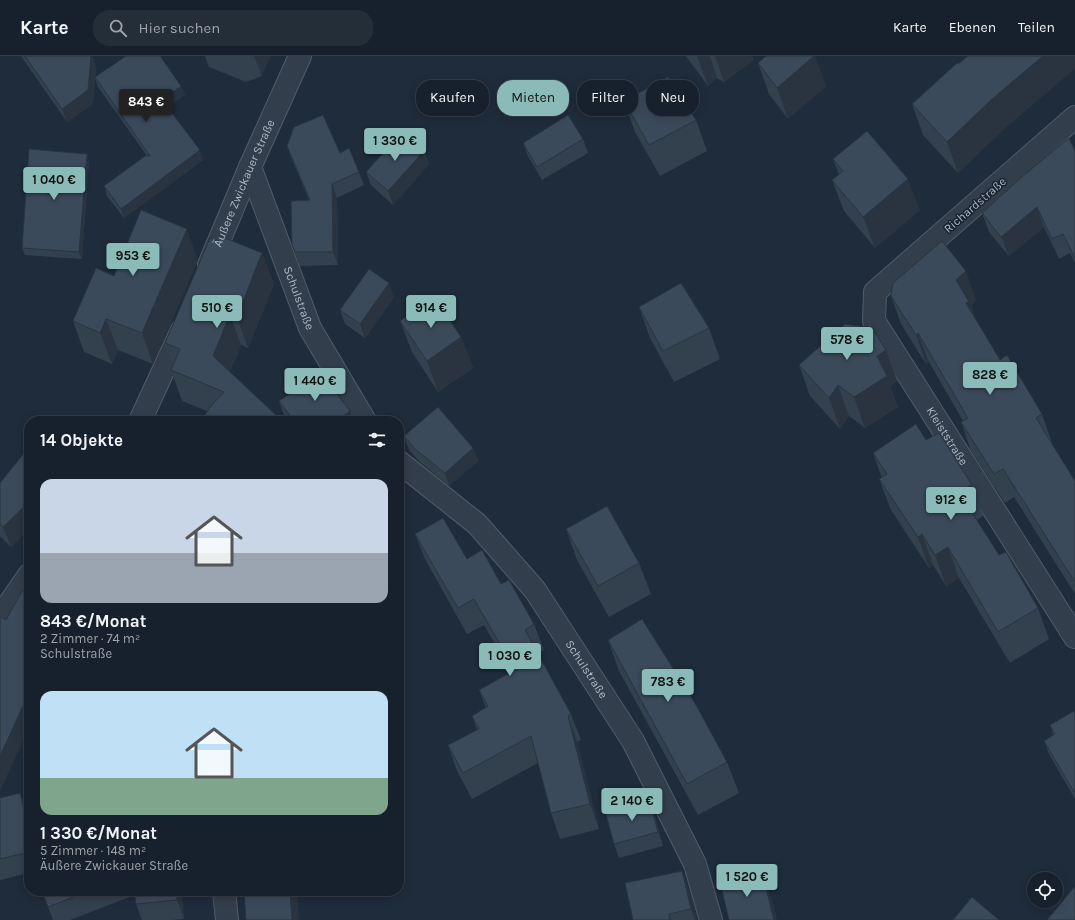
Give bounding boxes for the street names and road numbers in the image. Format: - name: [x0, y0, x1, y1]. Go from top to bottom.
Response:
- street label: Äußere Zwickauer Straße: [210, 117, 277, 249]
- street label: Richardstraße: [941, 174, 1009, 236]
- street label: Schulstraße: [281, 264, 317, 332]
- street label: Kleiststraße: [923, 404, 971, 468]
- street label: Schulstraße: [562, 637, 610, 701]

